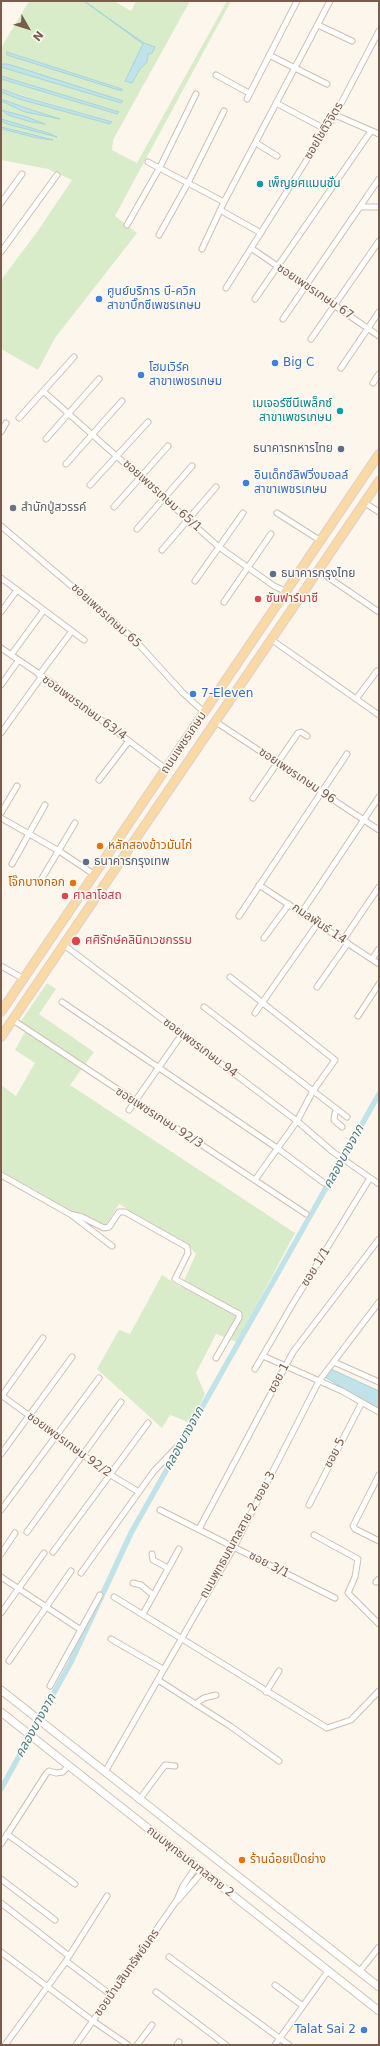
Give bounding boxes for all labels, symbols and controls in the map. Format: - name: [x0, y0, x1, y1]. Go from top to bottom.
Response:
- north arrow: [8, 8, 48, 48]
- text: N: [30, 28, 46, 44]
- street label: ซอยโชติวิจิตร: [301, 100, 347, 162]
- place label: เพ็ญยศแมนชั่น: [268, 177, 341, 191]
- marker: เพ็ญยศแมนชั่น: [255, 179, 265, 189]
- street label: ซอยเพชรเกษม 67: [274, 261, 356, 323]
- place label: ศูนย์บริการ บี-ควิก สาขาบิ๊กซีเพชรเกษม: [107, 285, 201, 313]
- marker: ศูนย์บริการ บี-ควิก สาขาบิ๊กซีเพชรเกษม: [94, 294, 104, 304]
- place label: Big C: [283, 356, 314, 370]
- marker: Big C: [270, 358, 280, 368]
- place label: โฮมเวิร์ค สาขาเพชรเกษม: [149, 361, 222, 389]
- marker: โฮมเวิร์ค สาขาเพชรเกษม: [136, 370, 146, 380]
- place label: เมเจอร์ซีนีเพล็กซ์ สาขาเพชรเกษม: [252, 397, 332, 425]
- marker: เมเจอร์ซีนีเพล็กซ์ สาขาเพชรเกษม: [335, 406, 345, 416]
- place label: ธนาคารทหารไทย: [253, 442, 333, 456]
- marker: ธนาคารทหารไทย: [336, 444, 346, 454]
- street label: ซอยเพชรเกษม 65/1: [120, 457, 204, 535]
- place label: อินเด็กซ์ลิฟวิ่งมอลล์ สาขาเพชรเกษม: [254, 469, 348, 497]
- marker: อินเด็กซ์ลิฟวิ่งมอลล์ สาขาเพชรเกษม: [241, 478, 251, 488]
- place label: สำนักปู่สวรรค์: [21, 501, 86, 515]
- marker: สำนักปู่สวรรค์: [8, 503, 18, 513]
- place label: ธนาคารกรุงไทย: [281, 567, 355, 581]
- marker: ธนาคารกรุงไทย: [268, 569, 278, 579]
- street label: ซอยเพชรเกษม 65: [68, 581, 144, 651]
- place label: ซันฟาร์มาซี: [266, 592, 318, 606]
- marker: ซันฟาร์มาซี: [253, 594, 263, 604]
- street label: ซอยเพชรเกษม 63/4: [39, 672, 129, 744]
- place label: 7-Eleven: [201, 687, 253, 701]
- marker: 7-Eleven: [188, 689, 198, 699]
- street label: ถนนเพชรเกษม: [158, 709, 210, 777]
- street label: ซอยเพชรเกษม 96: [256, 745, 338, 807]
- place label: หลักสองข้าวมันไก่: [108, 839, 192, 853]
- marker: หลักสองข้าวมันไก่: [95, 841, 105, 851]
- place label: ธนาคารกรุงเทพ: [94, 855, 170, 869]
- marker: ธนาคารกรุงเทพ: [81, 857, 91, 867]
- place label: โจ๊กบางกอก: [8, 876, 65, 890]
- marker: โจ๊กบางกอก: [68, 878, 78, 888]
- place label: ศาลาโอสถ: [73, 889, 122, 903]
- marker: ศาลาโอสถ: [60, 891, 70, 901]
- street label: กมลพันธ์ 14: [289, 900, 349, 948]
- place label: ศศิรักษ์คลินิกเวชกรรม: [85, 934, 192, 948]
- marker: ศศิรักษ์คลินิกเวชกรรม: [70, 935, 82, 947]
- street label: ซอยเพชรเกษม 94: [160, 1015, 240, 1081]
- street label: ซอยเพชรเกษม 92/3: [113, 1084, 205, 1152]
- water label: คลองบางจาก: [320, 1123, 368, 1191]
- street label: ซอย 1/1: [298, 1245, 334, 1289]
- street label: ซอย 1: [265, 1360, 293, 1396]
- water label: คลองบางจาก: [160, 1405, 208, 1473]
- street label: ซอยเพชรเกษม 92/2: [24, 1409, 114, 1481]
- street label: ซอย 5: [321, 1435, 349, 1471]
- street label: ถนนพุทธมณฑลสาย 2 ซอย 3: [197, 1469, 279, 1601]
- street label: ซอย 3/1: [246, 1549, 292, 1581]
- water label: คลองบางจาก: [12, 1692, 60, 1760]
- street label: ถนนพุทธมณฑลสาย 2: [143, 1823, 237, 1901]
- place label: ร้านฉ๋อยเป็ดย่าง: [250, 1853, 326, 1867]
- marker: ร้านฉ๋อยเป็ดย่าง: [237, 1855, 247, 1865]
- street label: ซอยบ้านสินทรัพย์นคร: [91, 1926, 163, 2020]
- place label: Talat Sai 2: [294, 2023, 356, 2037]
- marker: Talat Sai 2: [359, 2025, 369, 2035]

